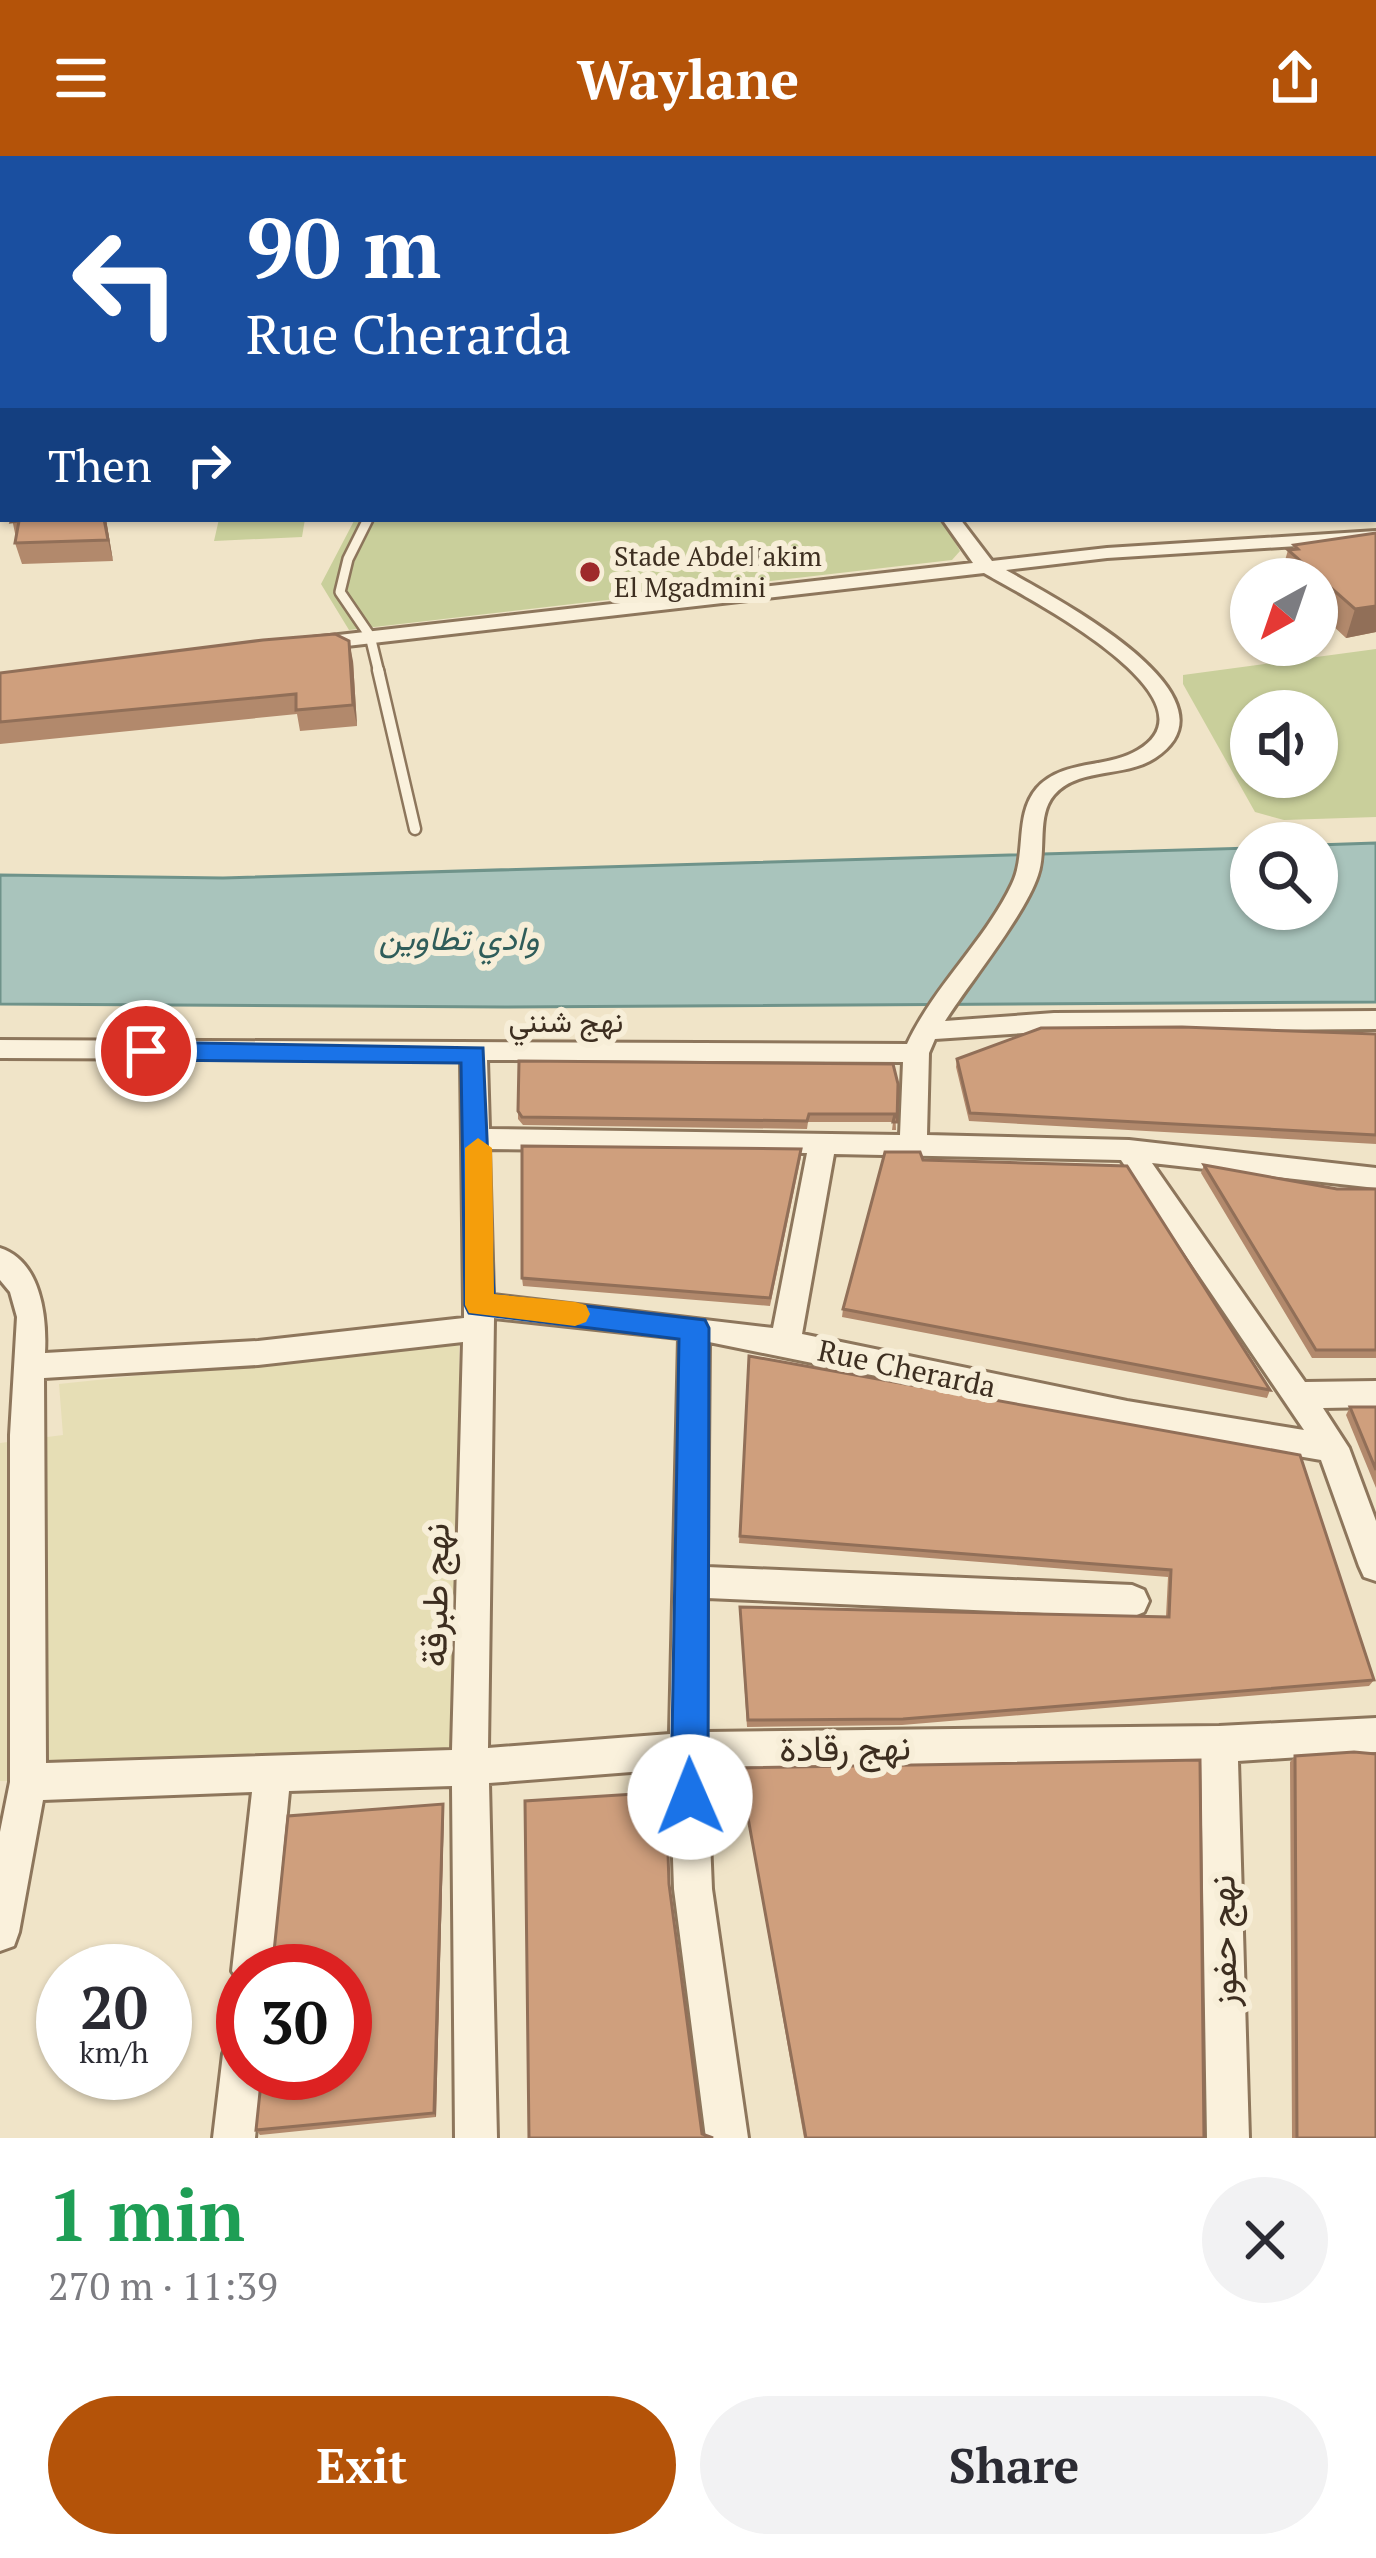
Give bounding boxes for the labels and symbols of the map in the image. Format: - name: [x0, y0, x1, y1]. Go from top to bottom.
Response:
- place label: Stade Abdelاakim El Mgadmini: [614, 538, 822, 605]
- north arrow: [1230, 558, 1338, 666]
- marker: Stade Abdelاakim El Mgadmini: [577, 559, 603, 585]
- water label: وادي تطاوين: [379, 916, 539, 965]
- pin: [95, 1000, 197, 1102]
- street label: نهج شنني: [509, 1001, 623, 1046]
- street label: Rue Cherarda: [814, 1330, 1000, 1406]
- street label: نهج طبرقة: [409, 1522, 462, 1668]
- street label: نهج رقادة: [779, 1722, 911, 1775]
- position arrow: [627, 1734, 753, 1860]
- street label: نهج حفوز: [1197, 1875, 1250, 2008]
- speed limit sign: 30: [216, 1944, 372, 2100]

